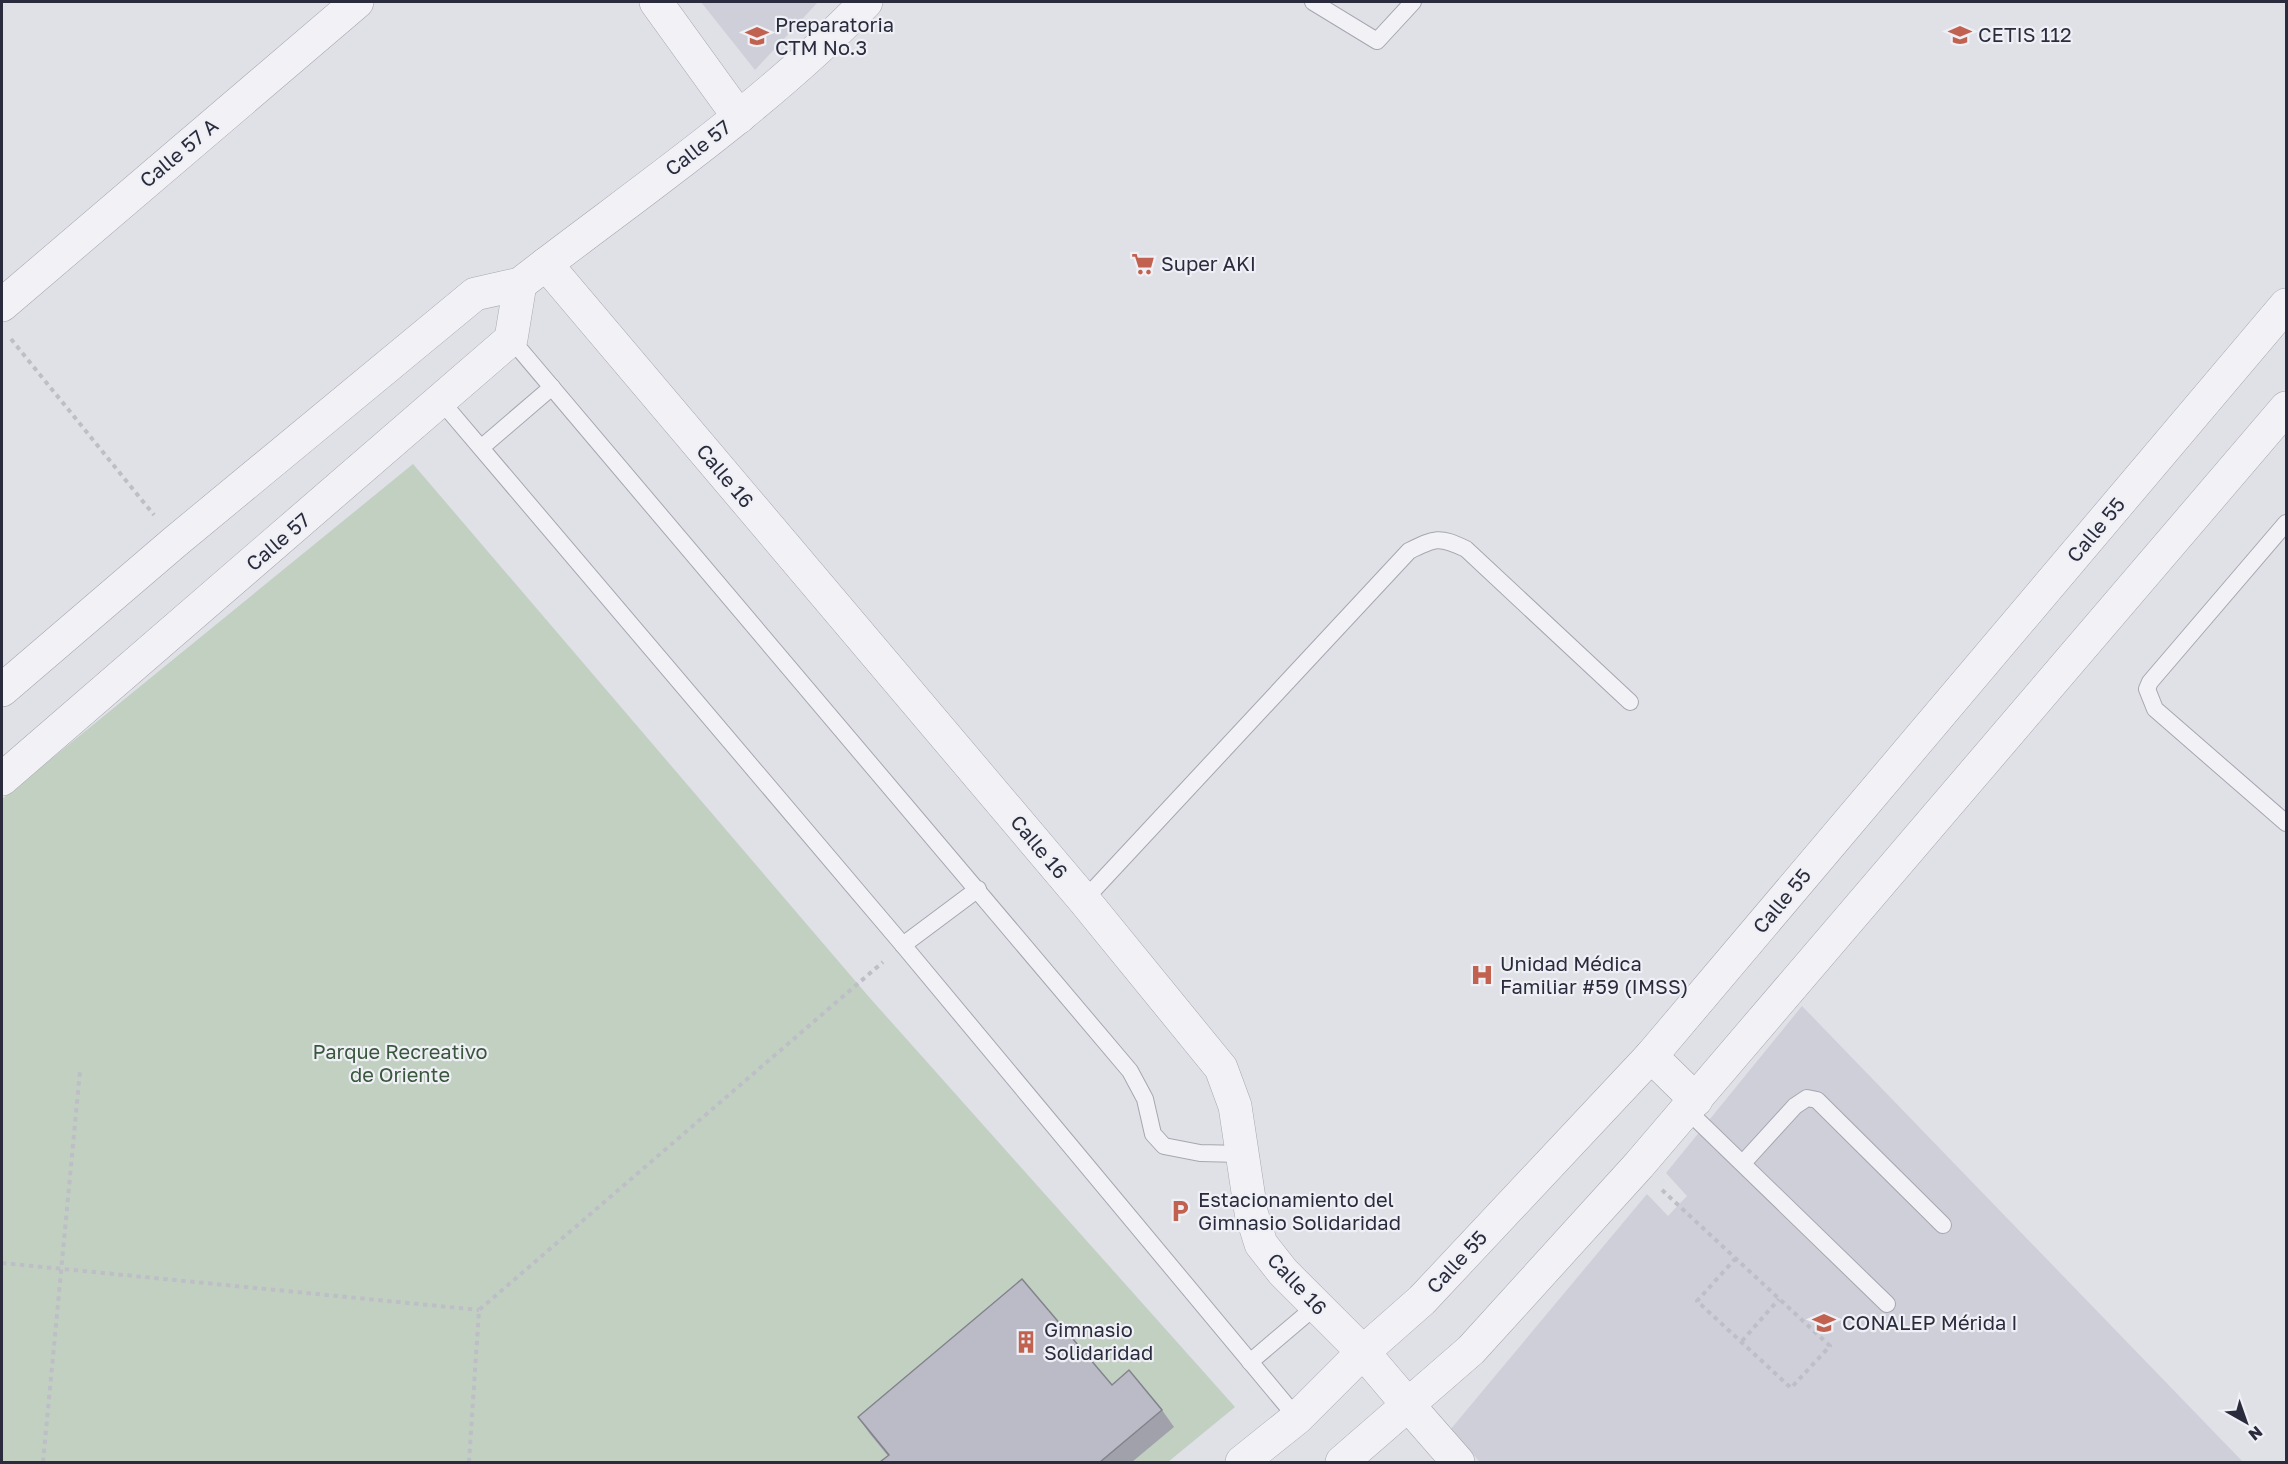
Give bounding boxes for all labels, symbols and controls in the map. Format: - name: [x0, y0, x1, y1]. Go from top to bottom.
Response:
- place label: Preparatoria CTM No.3: [775, 12, 894, 59]
- school or university icon: CETIS 112: [1947, 22, 1973, 48]
- place label: CETIS 112: [1978, 22, 2071, 46]
- school or university icon: Preparatoria CTM No.3: [744, 23, 770, 49]
- street label: Calle 57 A: [134, 113, 222, 192]
- street label: Calle 57: [660, 114, 735, 180]
- supermarket icon: Super AKI: [1130, 251, 1156, 277]
- place label: Super AKI: [1161, 251, 1256, 275]
- street label: Calle 16: [692, 439, 759, 512]
- street label: Calle 55: [2061, 492, 2129, 567]
- street label: Calle 57: [241, 507, 314, 575]
- street label: Calle 16: [1006, 810, 1073, 883]
- street label: Calle 55: [1747, 863, 1815, 938]
- place label: Unidad Médica Familiar #59 (IMSS): [1500, 951, 1688, 998]
- hospital icon: Unidad Médica Familiar #59 (IMSS): [1469, 962, 1495, 988]
- park label: Parque Recreativo de Oriente: [312, 1039, 488, 1086]
- place label: Estacionamiento del Gimnasio Solidaridad: [1198, 1187, 1401, 1234]
- parking icon: Estacionamiento del Gimnasio Solidaridad: [1167, 1198, 1193, 1224]
- street label: Calle 55: [1421, 1225, 1491, 1298]
- street label: Calle 16: [1263, 1247, 1332, 1319]
- school or university icon: CONALEP Mérida I: [1811, 1310, 1837, 1336]
- place label: CONALEP Mérida I: [1842, 1310, 2018, 1334]
- place label: Gimnasio Solidaridad: [1044, 1317, 1153, 1364]
- building icon: Gimnasio Solidaridad: [1013, 1329, 1039, 1355]
- north arrow: [2216, 1392, 2276, 1452]
- text: N: [2245, 1422, 2267, 1445]

